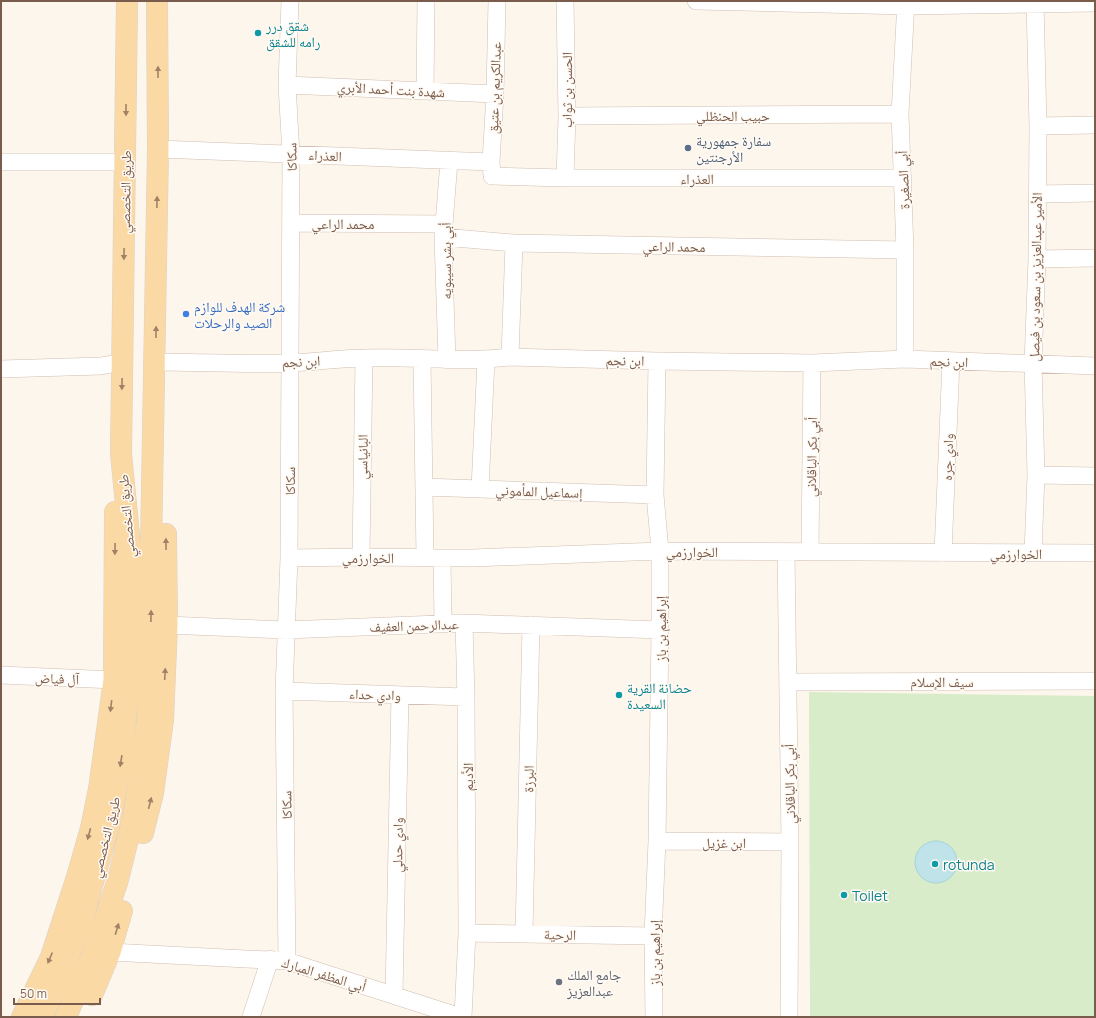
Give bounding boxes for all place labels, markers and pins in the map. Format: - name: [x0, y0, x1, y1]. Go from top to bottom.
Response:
- place label: شقق درر رامه للشقق: [265, 16, 320, 52]
- marker: شقق درر رامه للشقق: [253, 28, 263, 38]
- place label: سفارة جمهورية الأرجنتين: [696, 131, 771, 166]
- marker: سفارة جمهورية الأرجنتين: [683, 143, 693, 153]
- place label: شركة الهدف للوازم الصيد والرحلات: [194, 297, 285, 332]
- marker: شركة الهدف للوازم الصيد والرحلات: [181, 309, 191, 319]
- place label: حضانة القرية السعيدة: [627, 678, 692, 713]
- marker: حضانة القرية السعيدة: [614, 690, 624, 700]
- place label: rotunda: [943, 855, 994, 874]
- marker: rotunda: [930, 859, 940, 869]
- place label: Toilet: [852, 886, 888, 905]
- marker: Toilet: [839, 890, 849, 900]
- place label: جامع الملك عبدالعزيز: [566, 965, 621, 1000]
- marker: جامع الملك عبدالعزيز: [554, 977, 564, 987]

